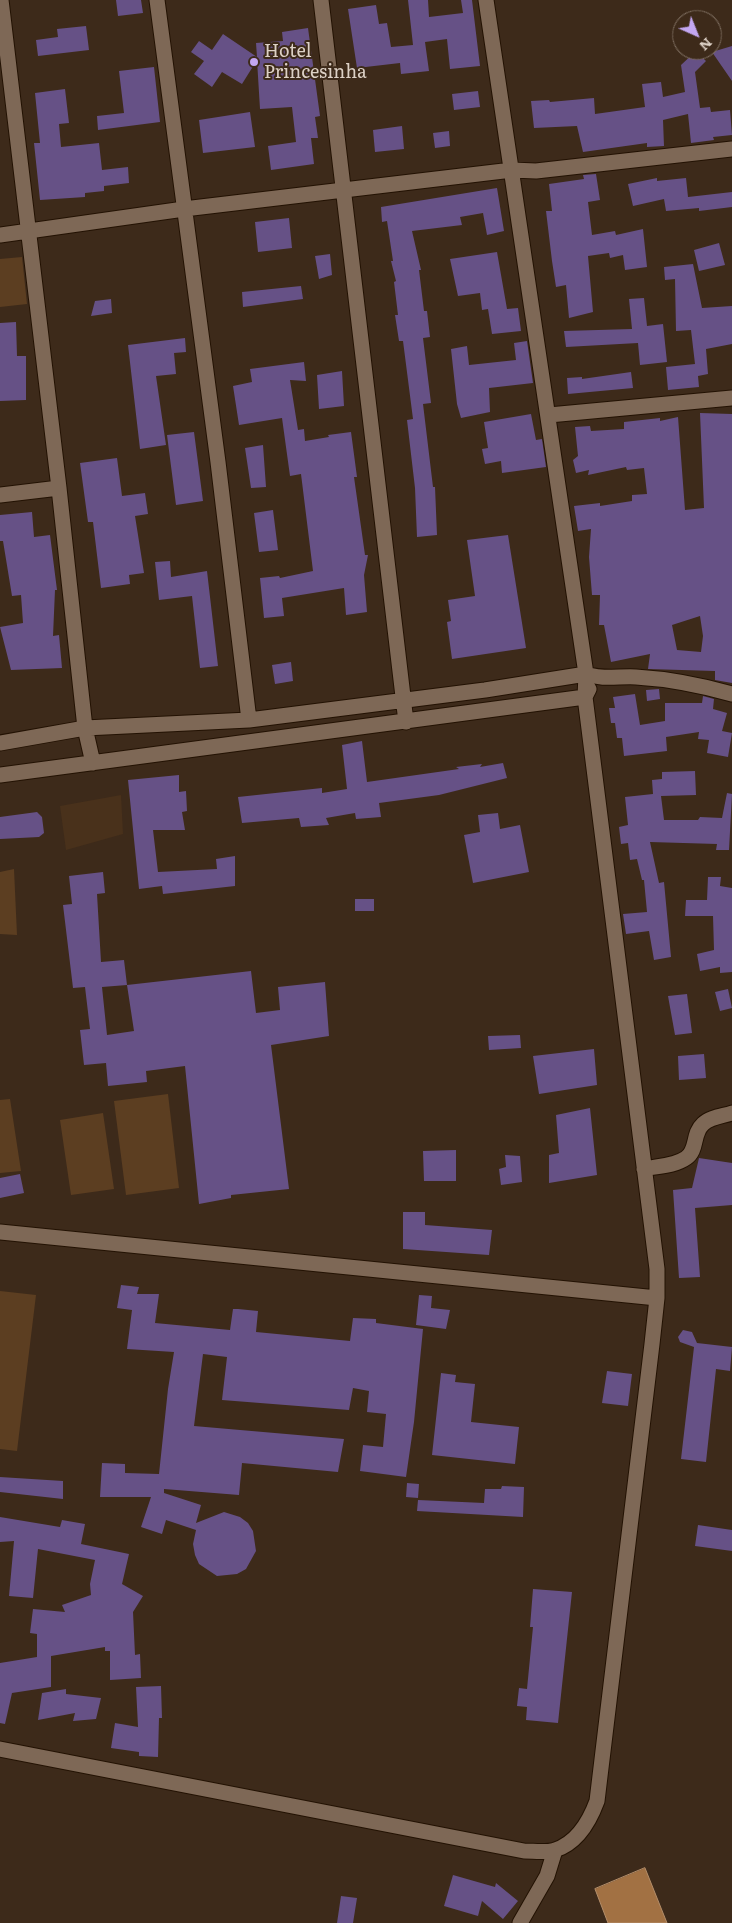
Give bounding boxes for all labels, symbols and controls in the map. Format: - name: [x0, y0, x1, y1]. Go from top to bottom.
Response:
- north arrow: [672, 10, 722, 60]
- text: N: [696, 34, 718, 56]
- place label: Hotel Princesinha: [264, 41, 367, 84]
- marker: Hotel Princesinha: [248, 56, 260, 68]

